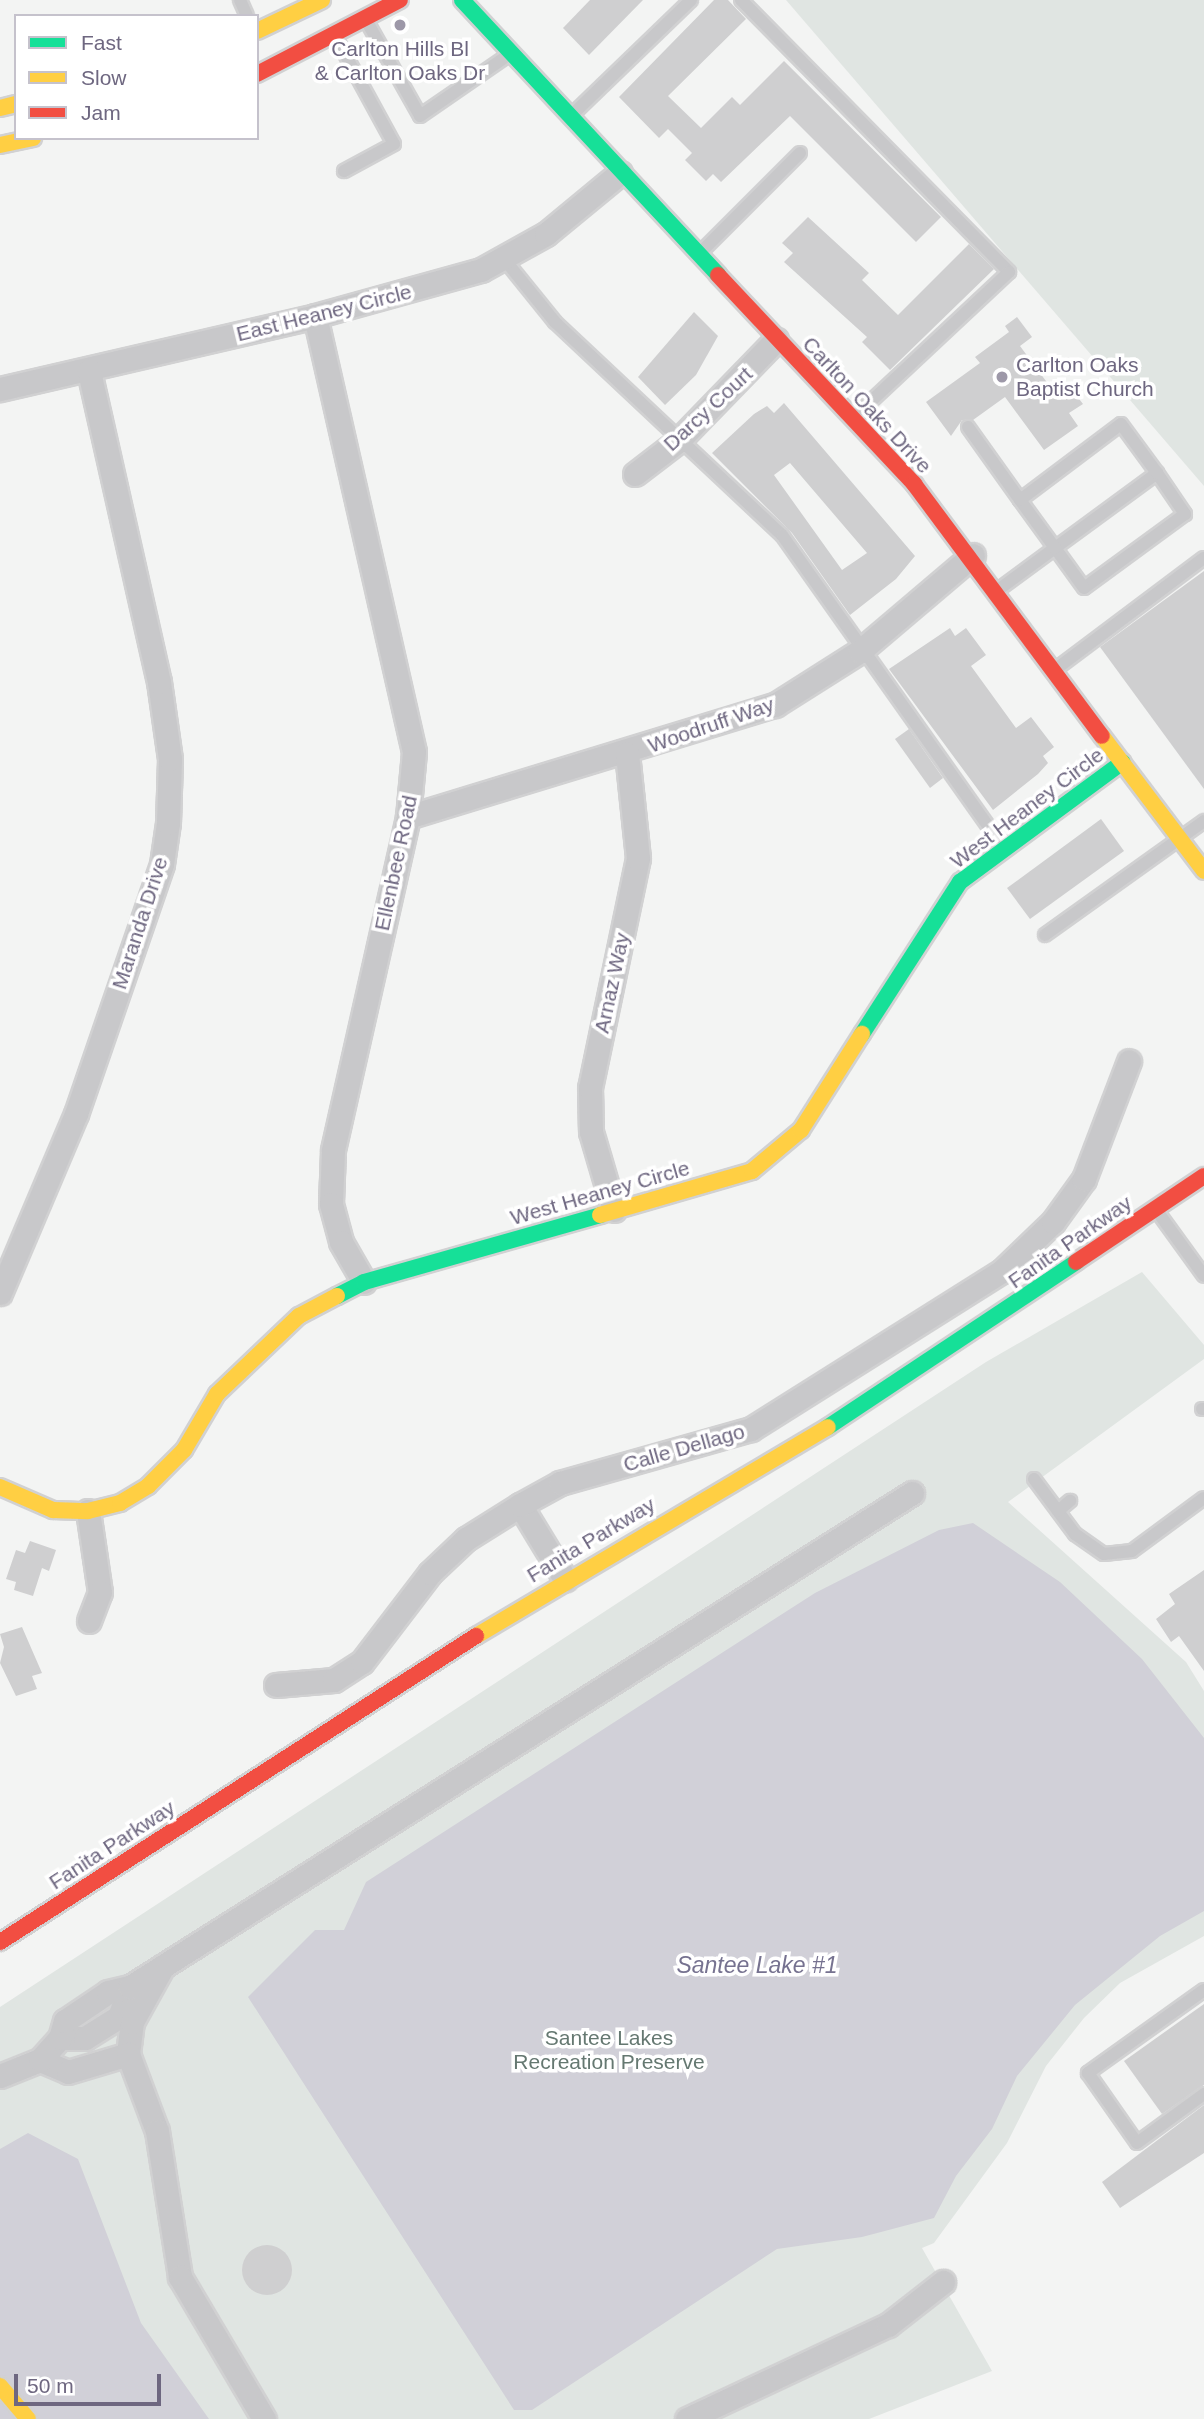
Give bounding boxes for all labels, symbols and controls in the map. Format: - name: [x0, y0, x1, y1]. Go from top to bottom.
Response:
- legend: [14, 14, 259, 140]
- marker: Carlton Hills Bl & Carlton Oaks Dr: [392, 17, 408, 33]
- text: Fast: [81, 31, 122, 54]
- place label: Carlton Hills Bl & Carlton Oaks Dr: [315, 36, 485, 86]
- text: Slow: [81, 66, 127, 89]
- text: Jam: [81, 101, 121, 124]
- street label: East Heaney Circle: [234, 279, 414, 347]
- street label: Carlton Oaks Drive: [797, 332, 937, 478]
- place label: Carlton Oaks Baptist Church: [1016, 352, 1154, 402]
- street label: Darcy Court: [658, 362, 758, 456]
- marker: Carlton Oaks Baptist Church: [994, 369, 1010, 385]
- street label: Woodruff Way: [645, 692, 777, 758]
- street label: West Heaney Circle: [945, 742, 1109, 874]
- street label: Ellenbee Road: [369, 793, 423, 933]
- street label: Maranda Drive: [107, 854, 173, 992]
- street label: Arnaz Way: [589, 931, 635, 1035]
- street label: West Heaney Circle: [508, 1155, 692, 1231]
- street label: Fanita Parkway: [1003, 1190, 1137, 1294]
- street label: Calle Dellago: [620, 1419, 748, 1477]
- street label: Fanita Parkway: [522, 1492, 660, 1588]
- street label: Fanita Parkway: [44, 1795, 180, 1895]
- water label: Santee Lake #1: [676, 1951, 838, 1979]
- park label: Santee Lakes Recreation Preserve: [513, 2025, 705, 2075]
- scale bar: [18, 2360, 164, 2404]
- text: 50 m: [27, 2374, 74, 2397]

